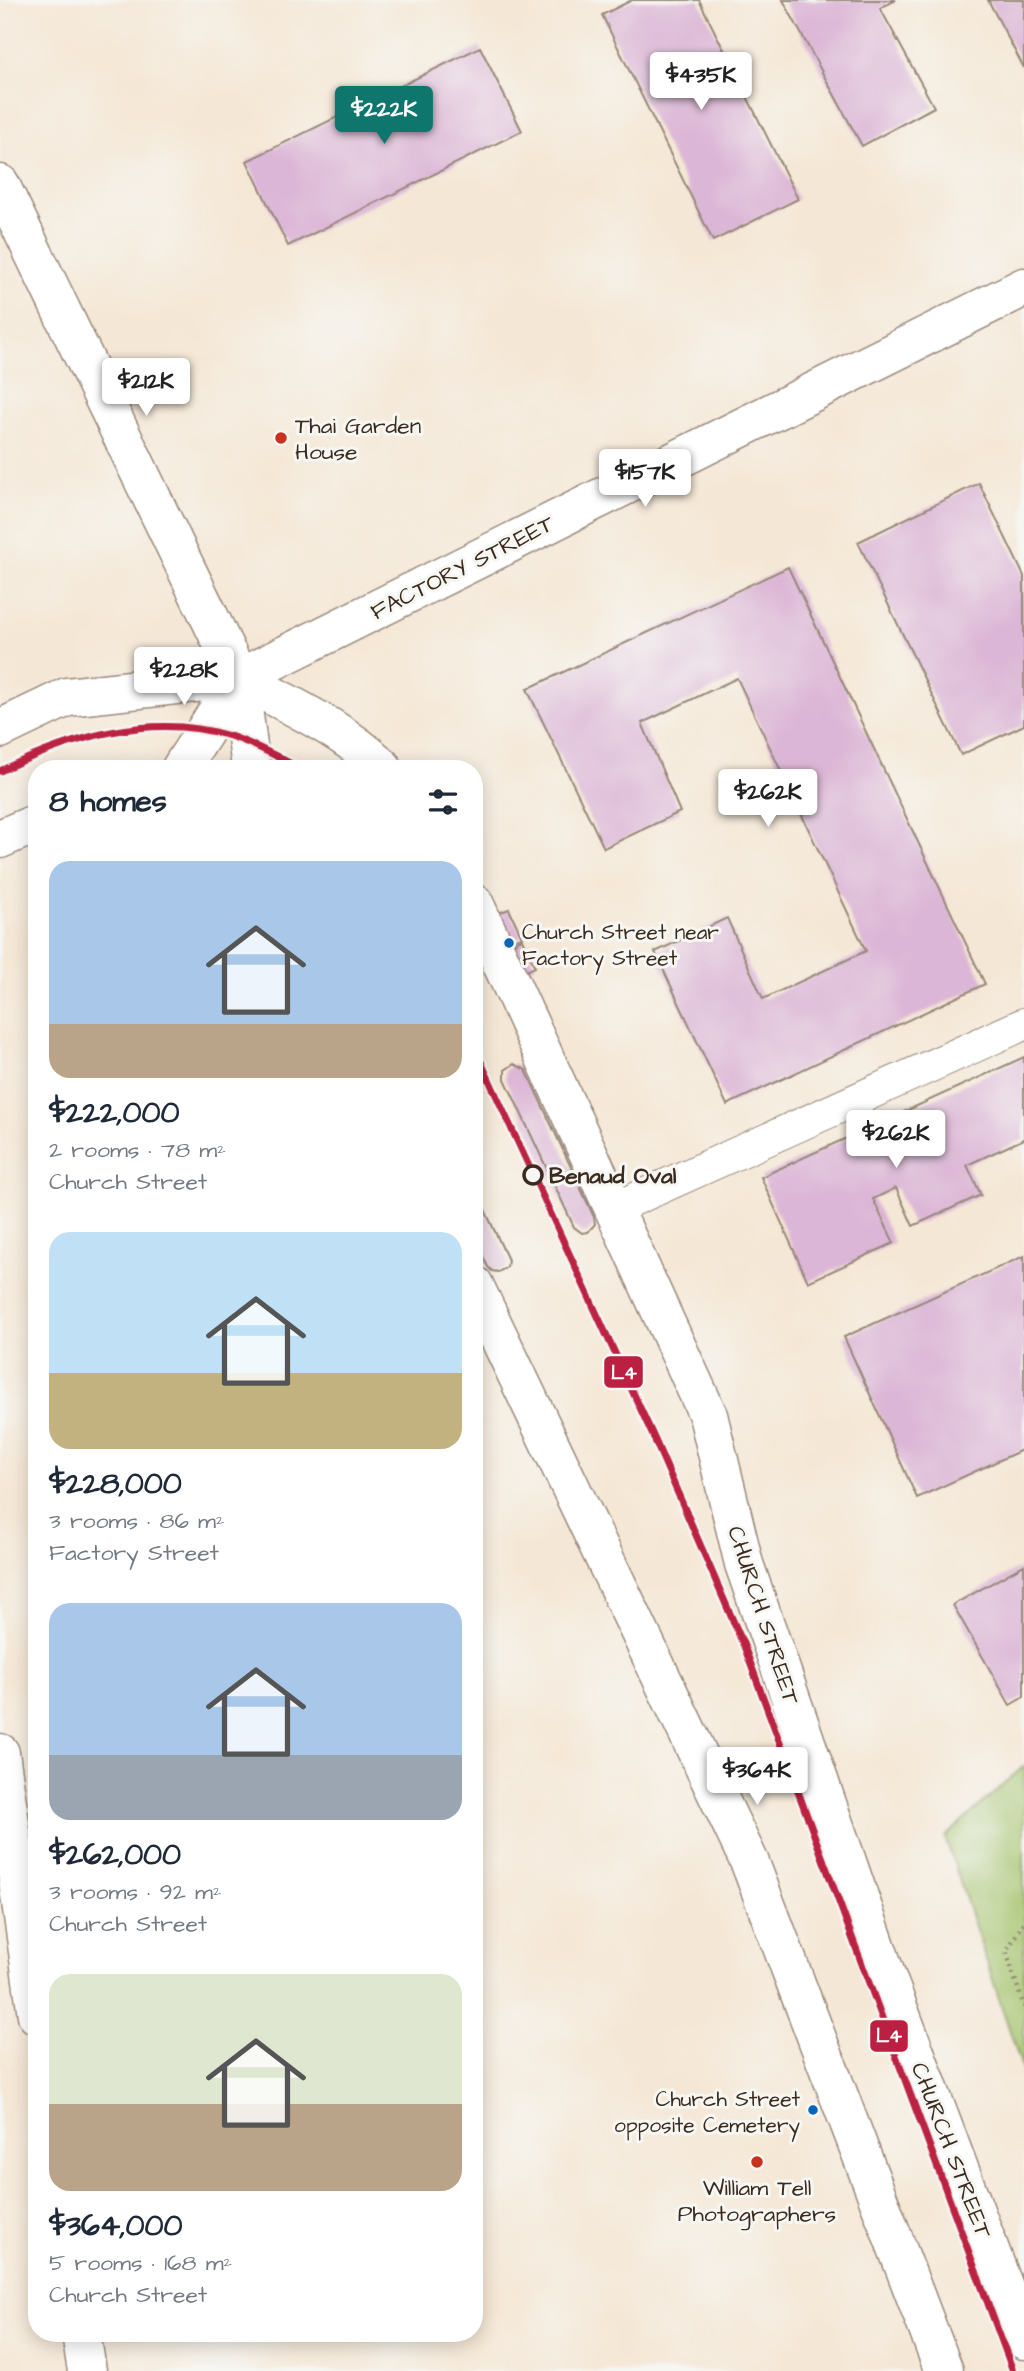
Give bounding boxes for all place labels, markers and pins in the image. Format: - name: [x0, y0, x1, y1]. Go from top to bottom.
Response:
- pin: $435K: [652, 52, 750, 112]
- pin: $222K: [335, 86, 433, 146]
- pin: $212K: [97, 358, 195, 418]
- place label: Thai Garden House: [295, 410, 421, 468]
- marker: Thai Garden House: [273, 430, 289, 446]
- pin: $157K: [596, 449, 694, 509]
- pin: $228K: [135, 648, 233, 707]
- pin: $262K: [719, 770, 817, 829]
- place label: Church Street near Factory Street: [522, 918, 719, 975]
- marker: Church Street near Factory Street: [502, 936, 516, 950]
- pin: $262K: [847, 1110, 945, 1170]
- place label: Benaud Oval: [549, 1160, 677, 1192]
- marker: Benaud Oval: [523, 1165, 543, 1185]
- pin: $364K: [708, 1748, 806, 1807]
- place label: Church Street opposite Cemetery: [614, 2085, 800, 2142]
- marker: Church Street opposite Cemetery: [806, 2103, 820, 2117]
- marker: William Tell Photographers: [749, 2154, 765, 2170]
- place label: William Tell Photographers: [678, 2172, 836, 2231]

